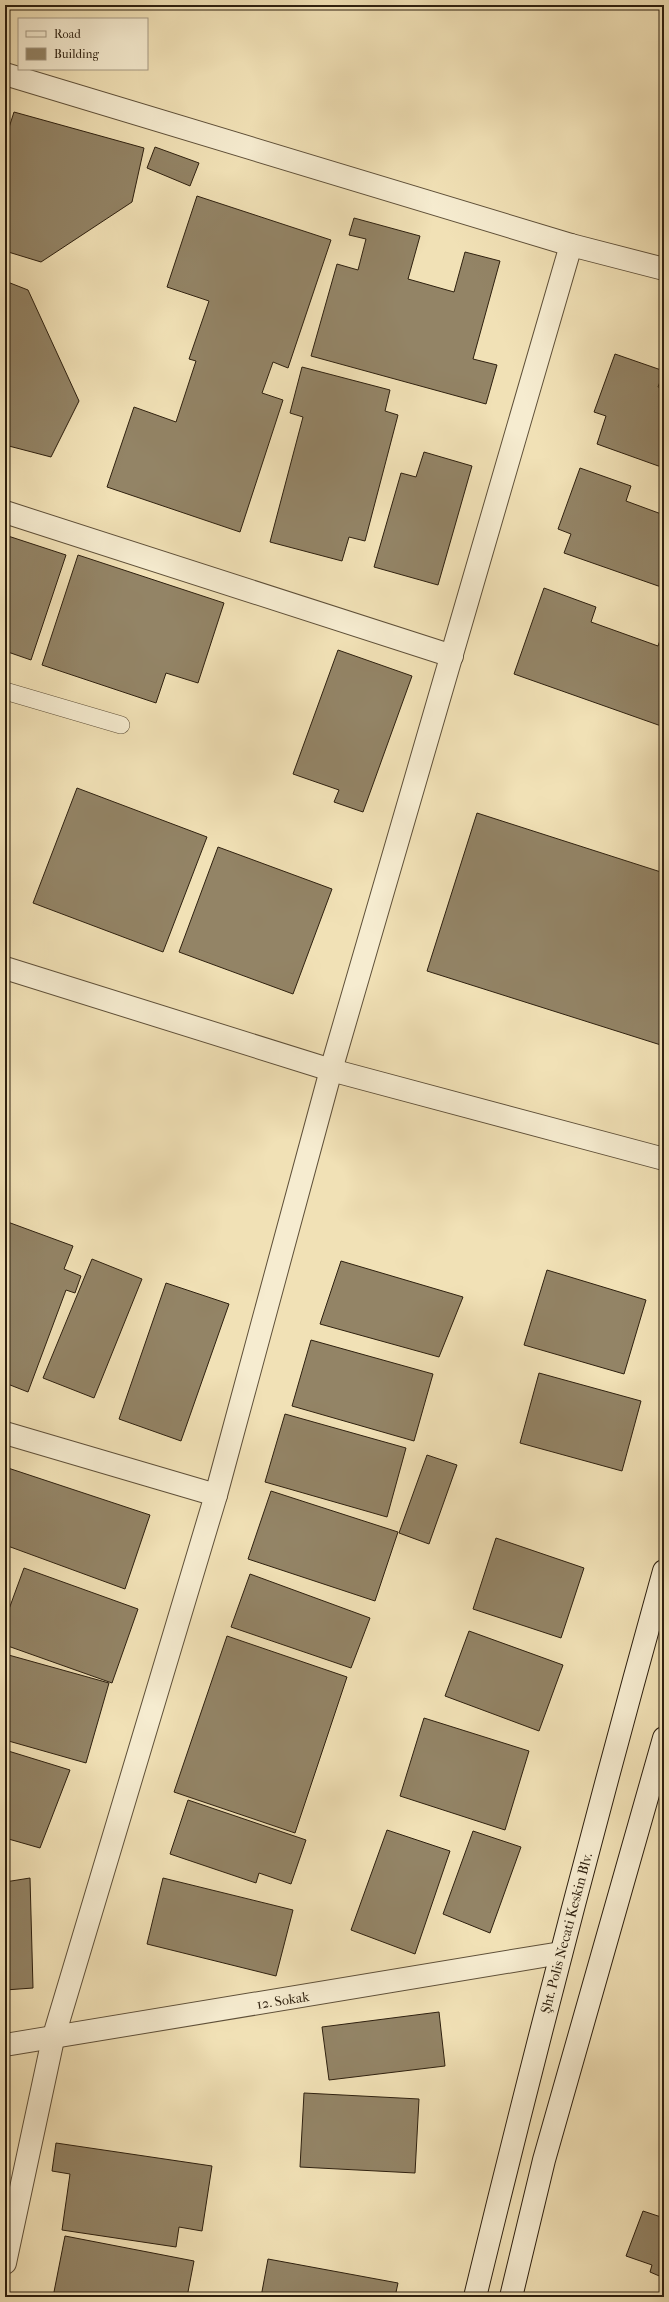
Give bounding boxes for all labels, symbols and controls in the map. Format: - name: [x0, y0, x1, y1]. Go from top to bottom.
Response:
- legend: [18, 18, 148, 70]
- text: Road: [54, 27, 81, 41]
- text: Building: [54, 47, 99, 61]
- street label: Şht. Polis Necati Keskin Blv.: [537, 1851, 596, 2015]
- street label: 12. Sokak: [256, 1988, 311, 2013]

